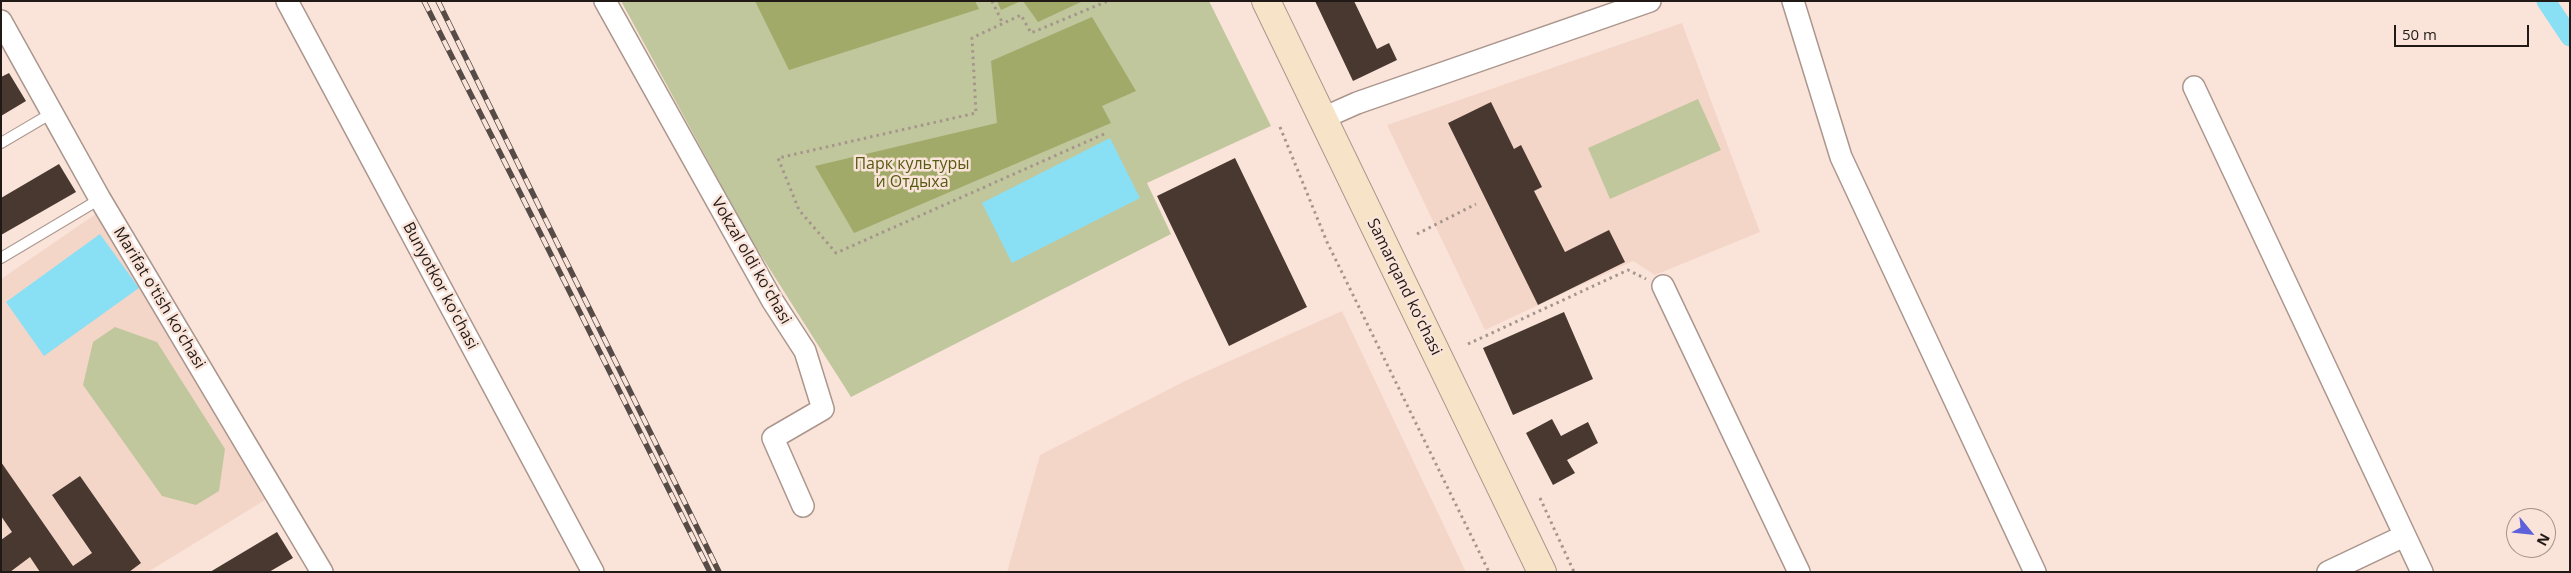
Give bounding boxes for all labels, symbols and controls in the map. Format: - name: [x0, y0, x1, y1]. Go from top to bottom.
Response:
- scale bar: [2396, 15, 2531, 47]
- text: 50 m: [2402, 24, 2437, 44]
- park label: Парк культуры и Отдыха: [854, 154, 970, 192]
- street label: Vokzal oldi ko'chasi: [707, 194, 795, 328]
- street label: Samarqand ko'chasi: [1363, 215, 1445, 359]
- street label: Bunyotkor ko'chasi: [398, 219, 482, 353]
- street label: Marifat o'tish ko'chasi: [109, 224, 209, 372]
- north arrow: [2506, 508, 2556, 558]
- text: N: [2533, 530, 2555, 549]

